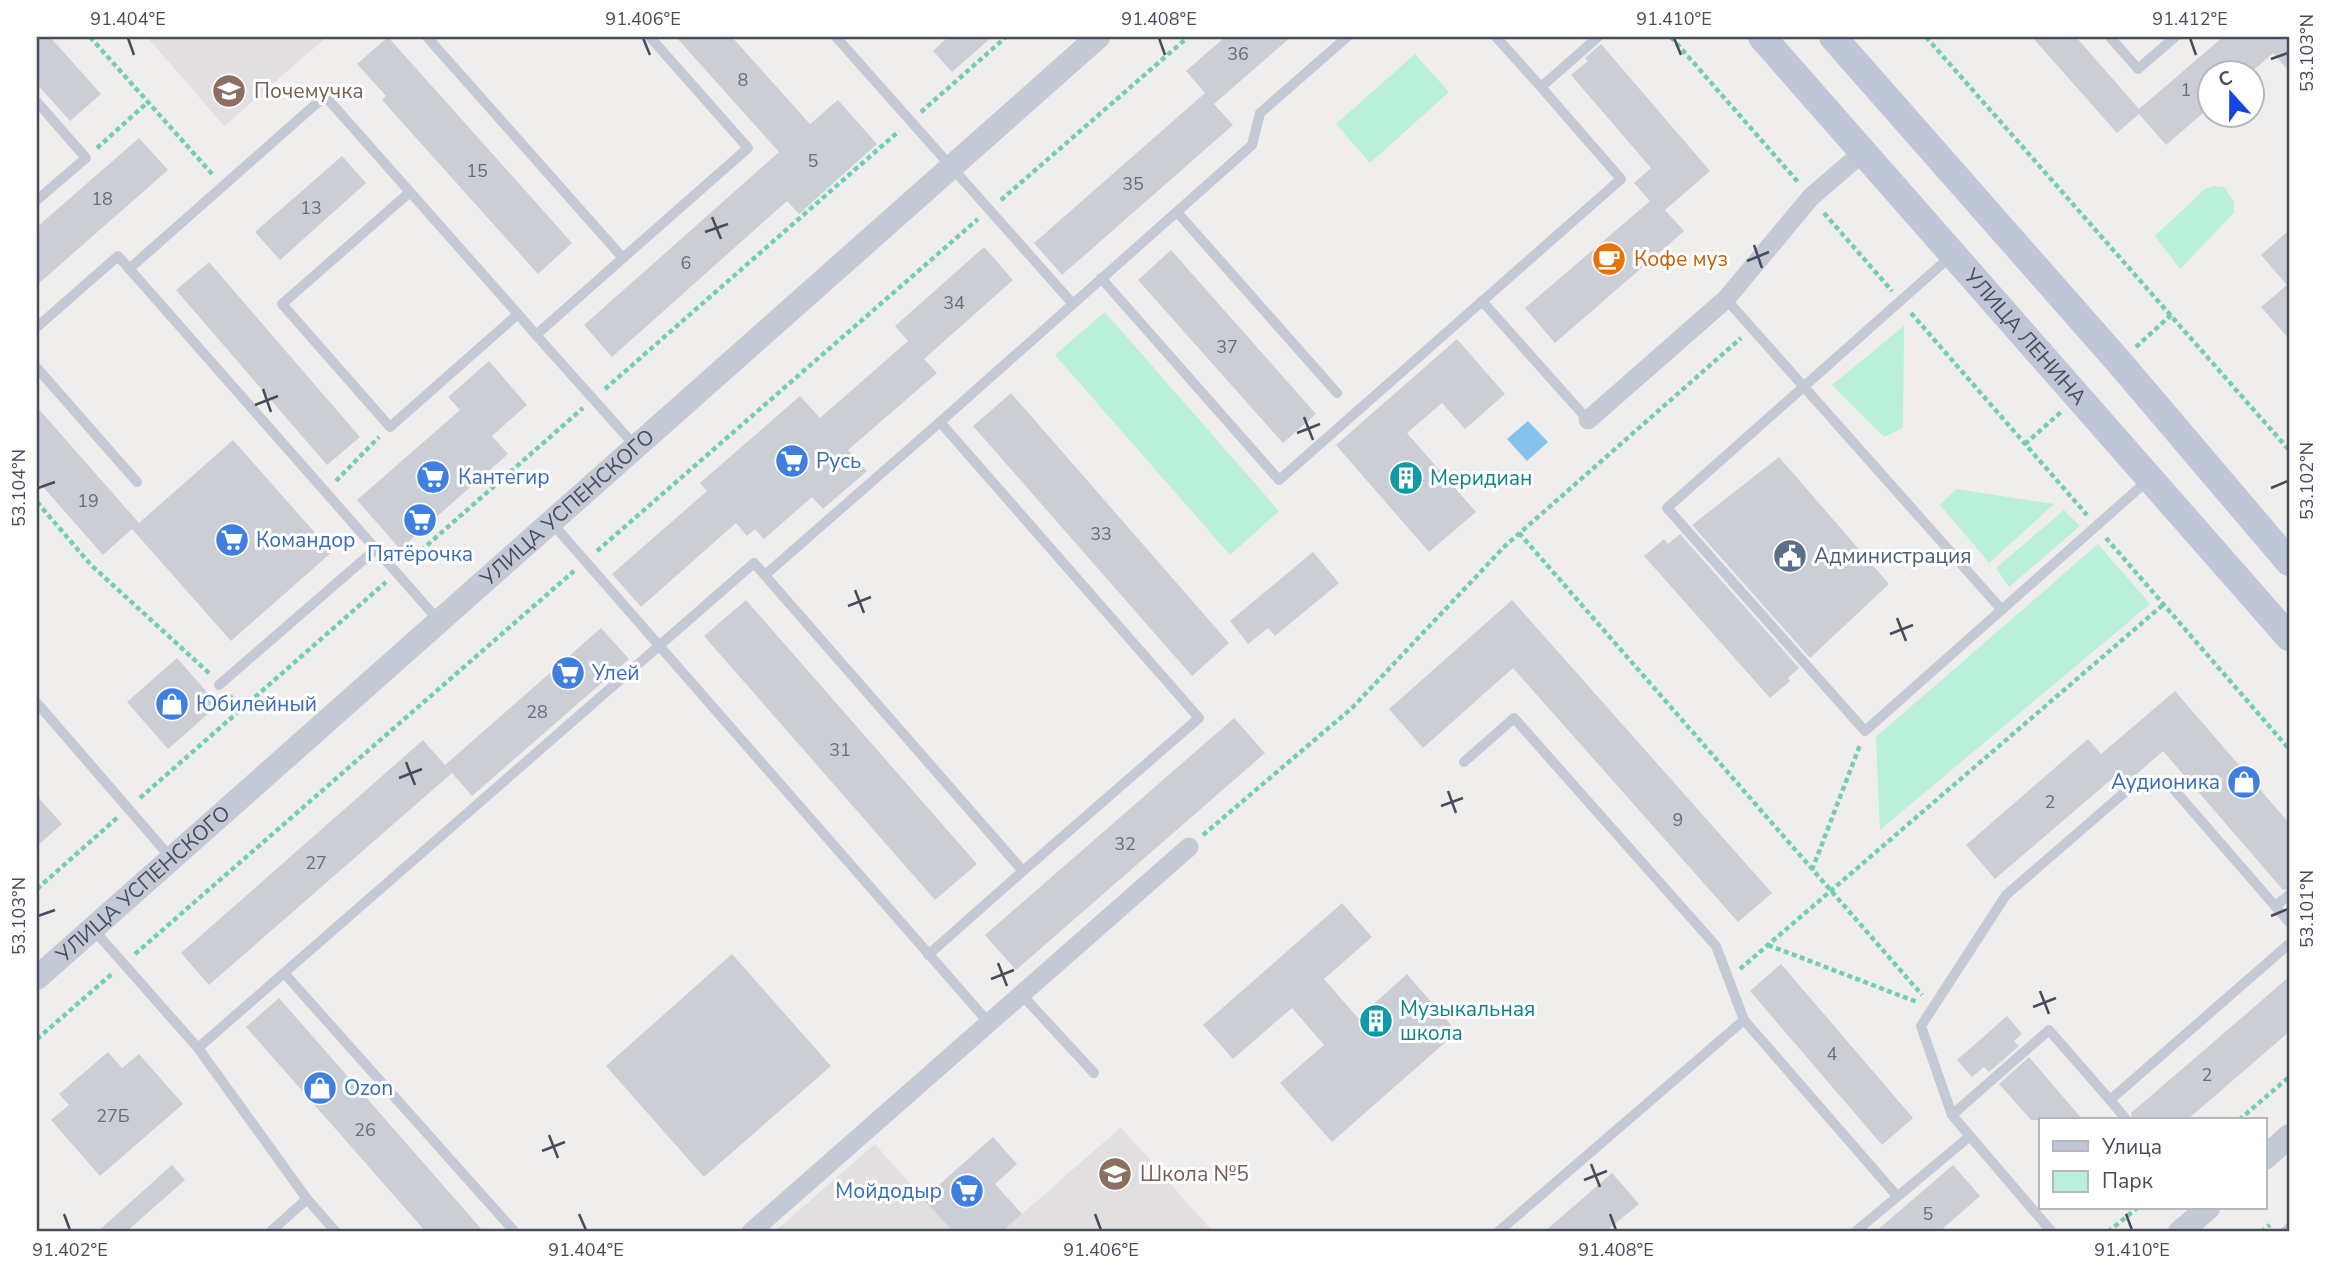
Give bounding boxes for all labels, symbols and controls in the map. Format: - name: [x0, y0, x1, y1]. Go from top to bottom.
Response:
- text: 91.404°E: [90, 7, 166, 31]
- text: 91.406°E: [605, 7, 681, 31]
- text: 91.408°E: [1121, 7, 1197, 31]
- text: 91.410°E: [1636, 7, 1712, 31]
- text: 91.412°E: [2152, 7, 2228, 31]
- text: 53.103°N: [2295, 14, 2319, 92]
- house number: 36: [1227, 42, 1249, 66]
- north arrow: [2196, 60, 2266, 130]
- text: С: [2215, 65, 2236, 94]
- house number: 8: [738, 68, 748, 92]
- school or university icon: Почемучка: [210, 72, 248, 110]
- place label: Почемучка: [254, 77, 364, 105]
- house number: 1: [2181, 78, 2191, 102]
- house number: 5: [808, 149, 818, 173]
- house number: 15: [466, 159, 488, 183]
- house number: 35: [1122, 172, 1144, 196]
- house number: 18: [91, 187, 113, 211]
- house number: 13: [300, 196, 322, 220]
- cafe icon: Кофе муз: [1590, 240, 1628, 278]
- place label: Кофе муз: [1634, 245, 1728, 273]
- house number: 6: [681, 251, 691, 275]
- street label: УЛИЦА ЛЕНИНА: [1957, 262, 2093, 411]
- house number: 34: [943, 291, 965, 315]
- house number: 37: [1216, 335, 1238, 359]
- street label: УЛИЦА УСПЕНСКОГО: [474, 423, 661, 593]
- supermarket icon: Русь: [773, 442, 811, 480]
- text: 53.102°N: [2295, 442, 2319, 520]
- place label: Русь: [816, 447, 861, 475]
- text: 53.104°N: [7, 449, 31, 527]
- supermarket icon: Кантегир: [414, 458, 452, 496]
- building icon: Меридиан: [1387, 459, 1425, 497]
- place label: Кантегир: [458, 463, 550, 491]
- place label: Меридиан: [1430, 464, 1532, 492]
- house number: 19: [77, 489, 99, 513]
- supermarket icon: Пятёрочка: [401, 501, 439, 539]
- supermarket icon: Командор: [213, 521, 251, 559]
- house number: 33: [1090, 522, 1112, 546]
- place label: Командор: [256, 526, 355, 554]
- public building icon: Администрация: [1771, 537, 1809, 575]
- place label: Пятёрочка: [367, 540, 473, 568]
- place label: Администрация: [1814, 542, 1972, 570]
- supermarket icon: Улей: [549, 654, 587, 692]
- place label: Улей: [591, 659, 640, 687]
- shop icon: Юбилейный: [153, 685, 191, 723]
- place label: Юбилейный: [196, 690, 317, 718]
- house number: 28: [526, 700, 548, 724]
- house number: 31: [829, 738, 851, 762]
- shop icon: Аудионика: [2225, 763, 2263, 801]
- place label: Аудионика: [2111, 768, 2220, 796]
- house number: 2: [2045, 790, 2055, 814]
- street label: УЛИЦА УСПЕНСКОГО: [49, 799, 236, 969]
- house number: 9: [1673, 808, 1683, 832]
- house number: 32: [1114, 832, 1136, 856]
- house number: 27: [305, 851, 327, 875]
- text: 53.101°N: [2295, 870, 2319, 948]
- text: 53.103°N: [7, 877, 31, 955]
- place label: Музыкальная школа: [1400, 995, 1535, 1047]
- building icon: Музыкальная школа: [1357, 1002, 1395, 1040]
- house number: 4: [1827, 1042, 1838, 1066]
- house number: 2: [2202, 1063, 2212, 1087]
- shop icon: Ozon: [301, 1069, 339, 1107]
- place label: Ozon: [344, 1074, 393, 1102]
- house number: 27Б: [96, 1104, 130, 1128]
- house number: 26: [354, 1118, 376, 1142]
- legend: [2039, 1118, 2266, 1210]
- text: Улица: [2101, 1133, 2162, 1161]
- school or university icon: Школа №5: [1096, 1155, 1134, 1193]
- place label: Школа №5: [1140, 1160, 1249, 1188]
- text: Парк: [2102, 1167, 2154, 1195]
- supermarket icon: Мойдодыр: [948, 1172, 986, 1210]
- place label: Мойдодыр: [835, 1177, 942, 1205]
- house number: 5: [1923, 1202, 1933, 1226]
- text: 91.402°E: [32, 1238, 108, 1262]
- text: 91.404°E: [548, 1238, 624, 1262]
- text: 91.406°E: [1063, 1238, 1139, 1262]
- text: 91.408°E: [1578, 1238, 1654, 1262]
- text: 91.410°E: [2094, 1238, 2170, 1262]

